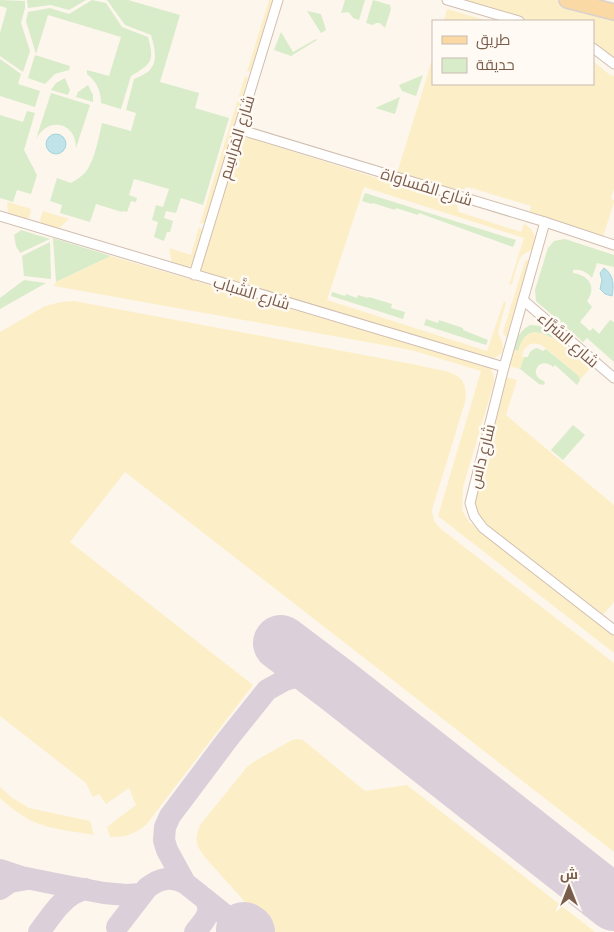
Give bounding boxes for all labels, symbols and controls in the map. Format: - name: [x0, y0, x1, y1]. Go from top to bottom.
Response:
- legend: [432, 20, 594, 85]
- text: طريق: [476, 30, 510, 50]
- text: حديقة: [476, 55, 515, 73]
- street label: شارع المَراسِم: [214, 93, 261, 182]
- street label: شارع المُساواة: [378, 163, 475, 212]
- street label: شارع الشَّباب: [211, 269, 293, 316]
- street label: شارع السَّرَّاء: [533, 307, 603, 373]
- street label: شارع داس: [464, 422, 501, 491]
- north arrow: [544, 862, 594, 912]
- text: ش: [560, 865, 578, 883]

